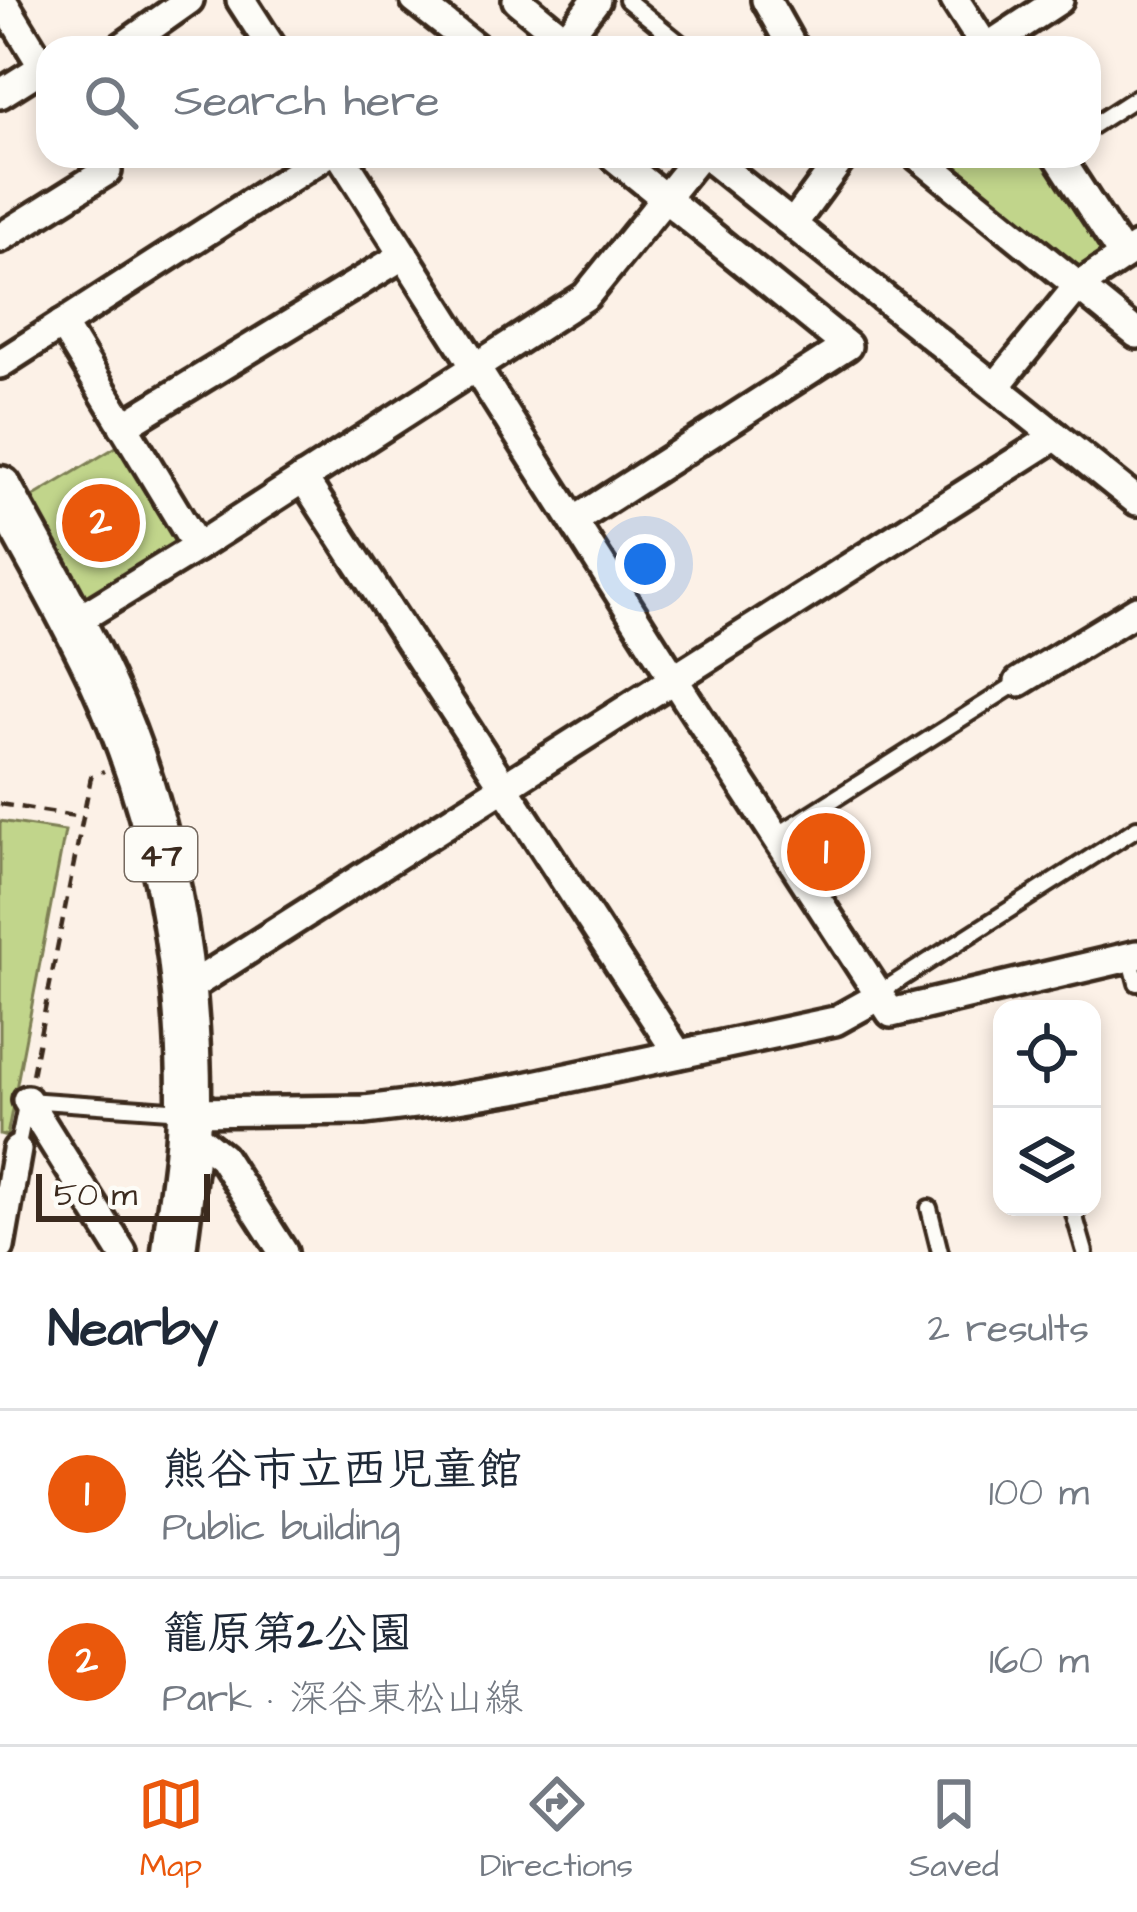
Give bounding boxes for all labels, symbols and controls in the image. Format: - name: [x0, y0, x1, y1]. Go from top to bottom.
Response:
- search box: [36, 36, 1101, 168]
- icon: search: [78, 69, 144, 135]
- text: Search here: [174, 71, 440, 133]
- pin: 2: [62, 478, 140, 568]
- your location: [615, 534, 675, 594]
- pin: 1: [787, 807, 865, 897]
- road number: 47: [125, 827, 197, 881]
- map controls: [993, 1000, 1101, 1216]
- button: locate: [993, 1000, 1101, 1108]
- button: layers: [993, 1108, 1101, 1216]
- scale bar: [36, 1168, 210, 1221]
- text: 50 m: [54, 1172, 137, 1218]
- text: Nearby: [48, 1295, 218, 1366]
- text: 2 results: [928, 1303, 1089, 1357]
- text: 熊谷市立西児童館: [162, 1440, 522, 1502]
- text: 1: [85, 1467, 90, 1521]
- text: 100 m: [989, 1467, 1089, 1521]
- text: Public building: [162, 1502, 400, 1556]
- text: 籠原第2公園: [162, 1604, 413, 1666]
- text: 2: [76, 1635, 98, 1689]
- text: 160 m: [989, 1635, 1089, 1689]
- text: Park · 深谷東松山線: [162, 1673, 523, 1727]
- tab: Map: [138, 1771, 204, 1889]
- tab: Directions: [480, 1771, 633, 1889]
- tab: Saved: [909, 1771, 999, 1889]

